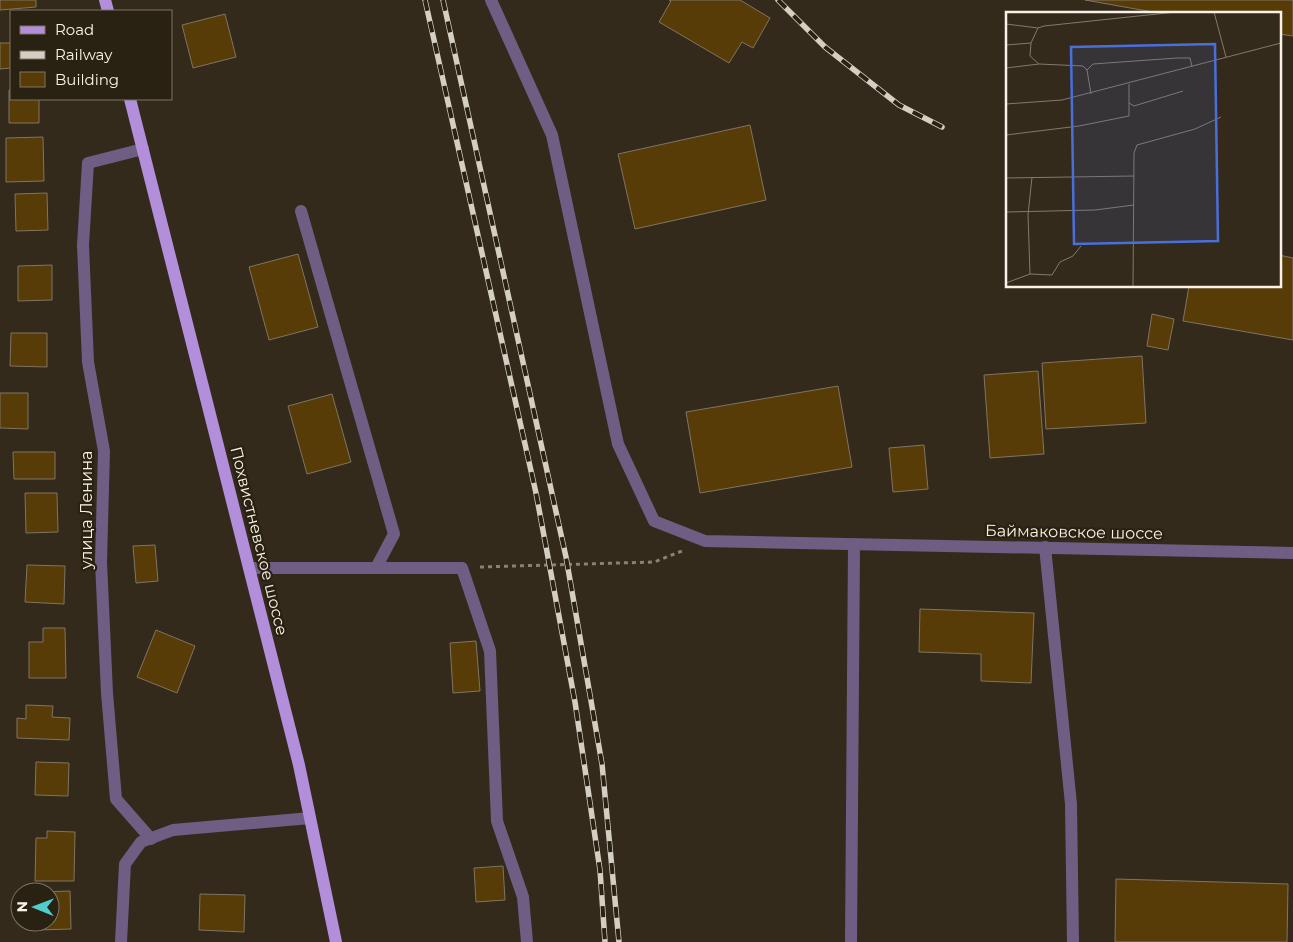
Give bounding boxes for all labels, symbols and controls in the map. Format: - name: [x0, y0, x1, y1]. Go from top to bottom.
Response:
- legend: [10, 10, 172, 100]
- inset map: [1006, 12, 1280, 288]
- text: Road: [55, 20, 94, 39]
- text: Railway: [55, 45, 113, 64]
- text: Building: [55, 70, 119, 89]
- street label: Похвистневское шоссе: [226, 445, 292, 637]
- street label: улица Ленина: [77, 451, 96, 570]
- street label: Баймаковское шоссе: [985, 521, 1163, 543]
- north arrow: [10, 882, 60, 932]
- text: N: [13, 901, 31, 913]

